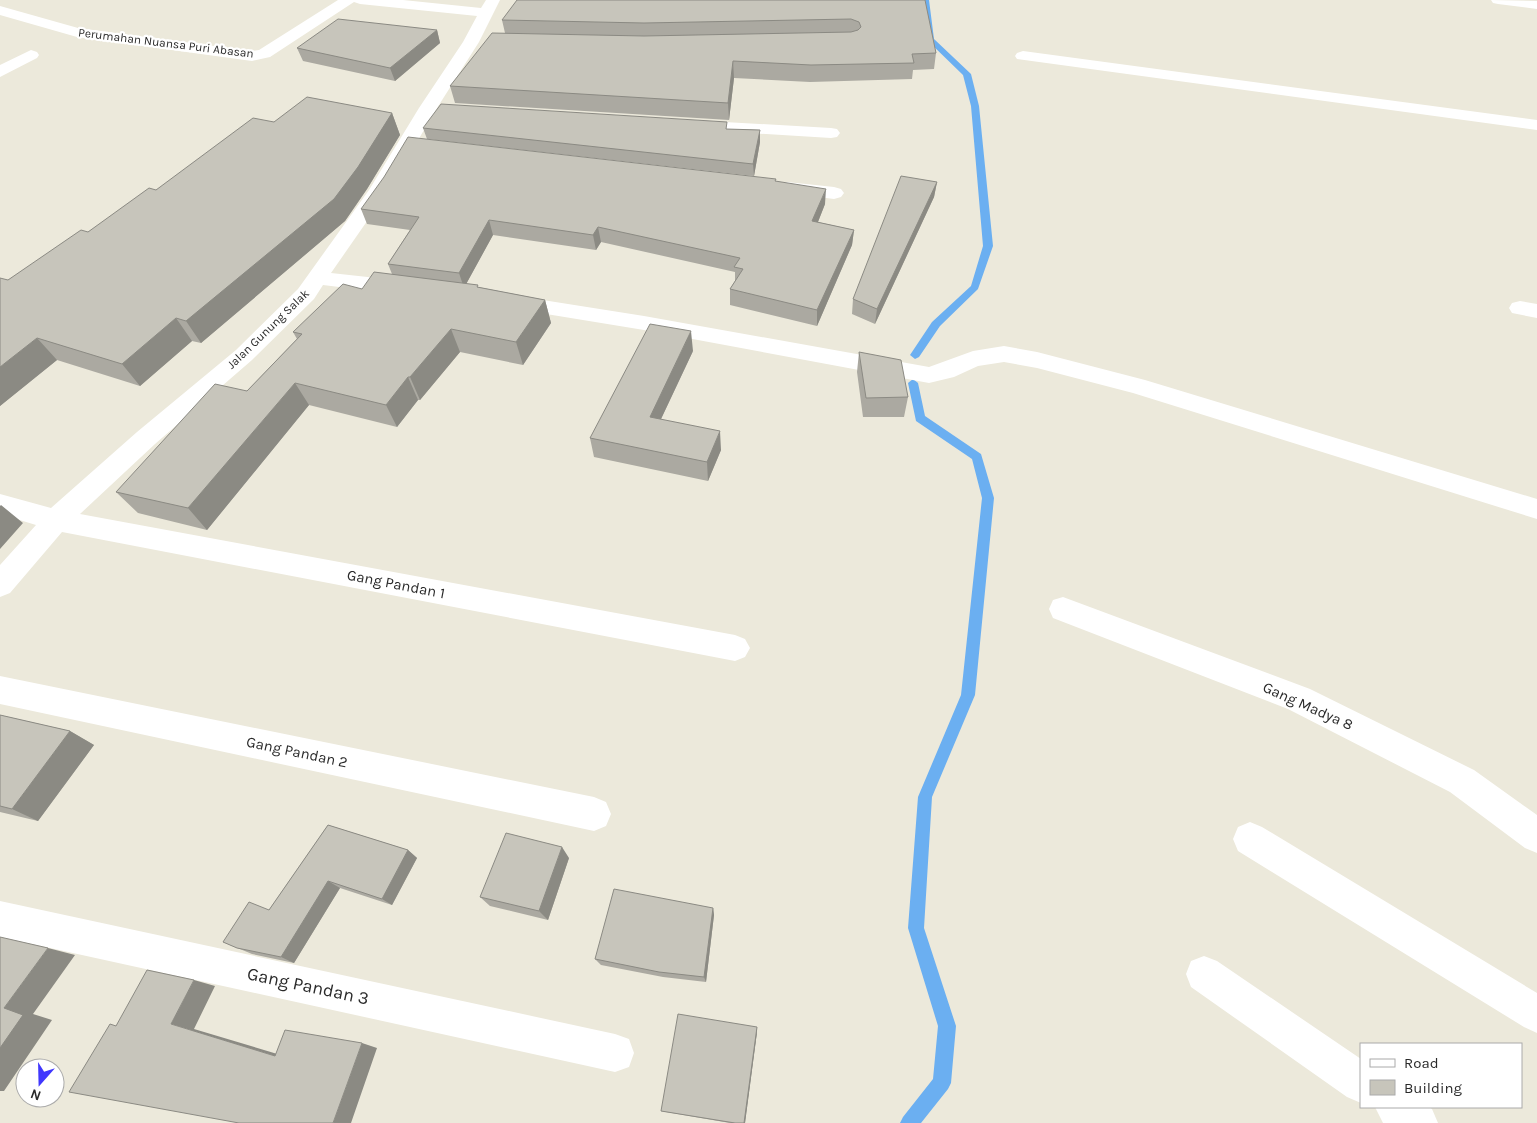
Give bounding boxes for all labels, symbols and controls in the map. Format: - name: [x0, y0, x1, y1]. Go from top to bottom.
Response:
- street label: Perumahan Nuansa Puri Abasan: [77, 25, 255, 61]
- street label: Jalan Gunung Salak: [224, 286, 312, 372]
- street label: Gang Pandan 1: [346, 566, 446, 602]
- street label: Gang Madya 8: [1260, 678, 1356, 734]
- street label: Gang Pandan 2: [245, 732, 349, 772]
- street label: Gang Pandan 3: [245, 962, 371, 1010]
- legend: [1360, 1043, 1522, 1108]
- text: Road: [1404, 1054, 1439, 1072]
- north arrow: [15, 1058, 65, 1108]
- text: Building: [1404, 1079, 1462, 1097]
- text: N: [28, 1085, 43, 1104]

